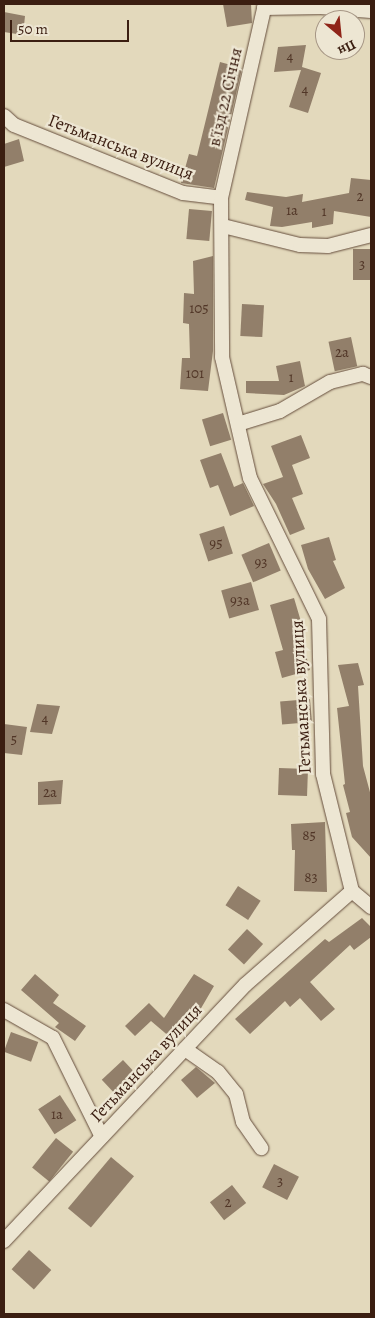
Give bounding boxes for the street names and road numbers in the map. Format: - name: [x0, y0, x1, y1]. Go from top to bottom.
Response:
- street label: в'їзд 22 Січня: [203, 45, 247, 149]
- street label: Гетьманська вулиця: [45, 109, 197, 185]
- street label: Гетьманська вулиця: [286, 620, 316, 774]
- street label: Гетьманська вулиця: [86, 999, 206, 1127]

